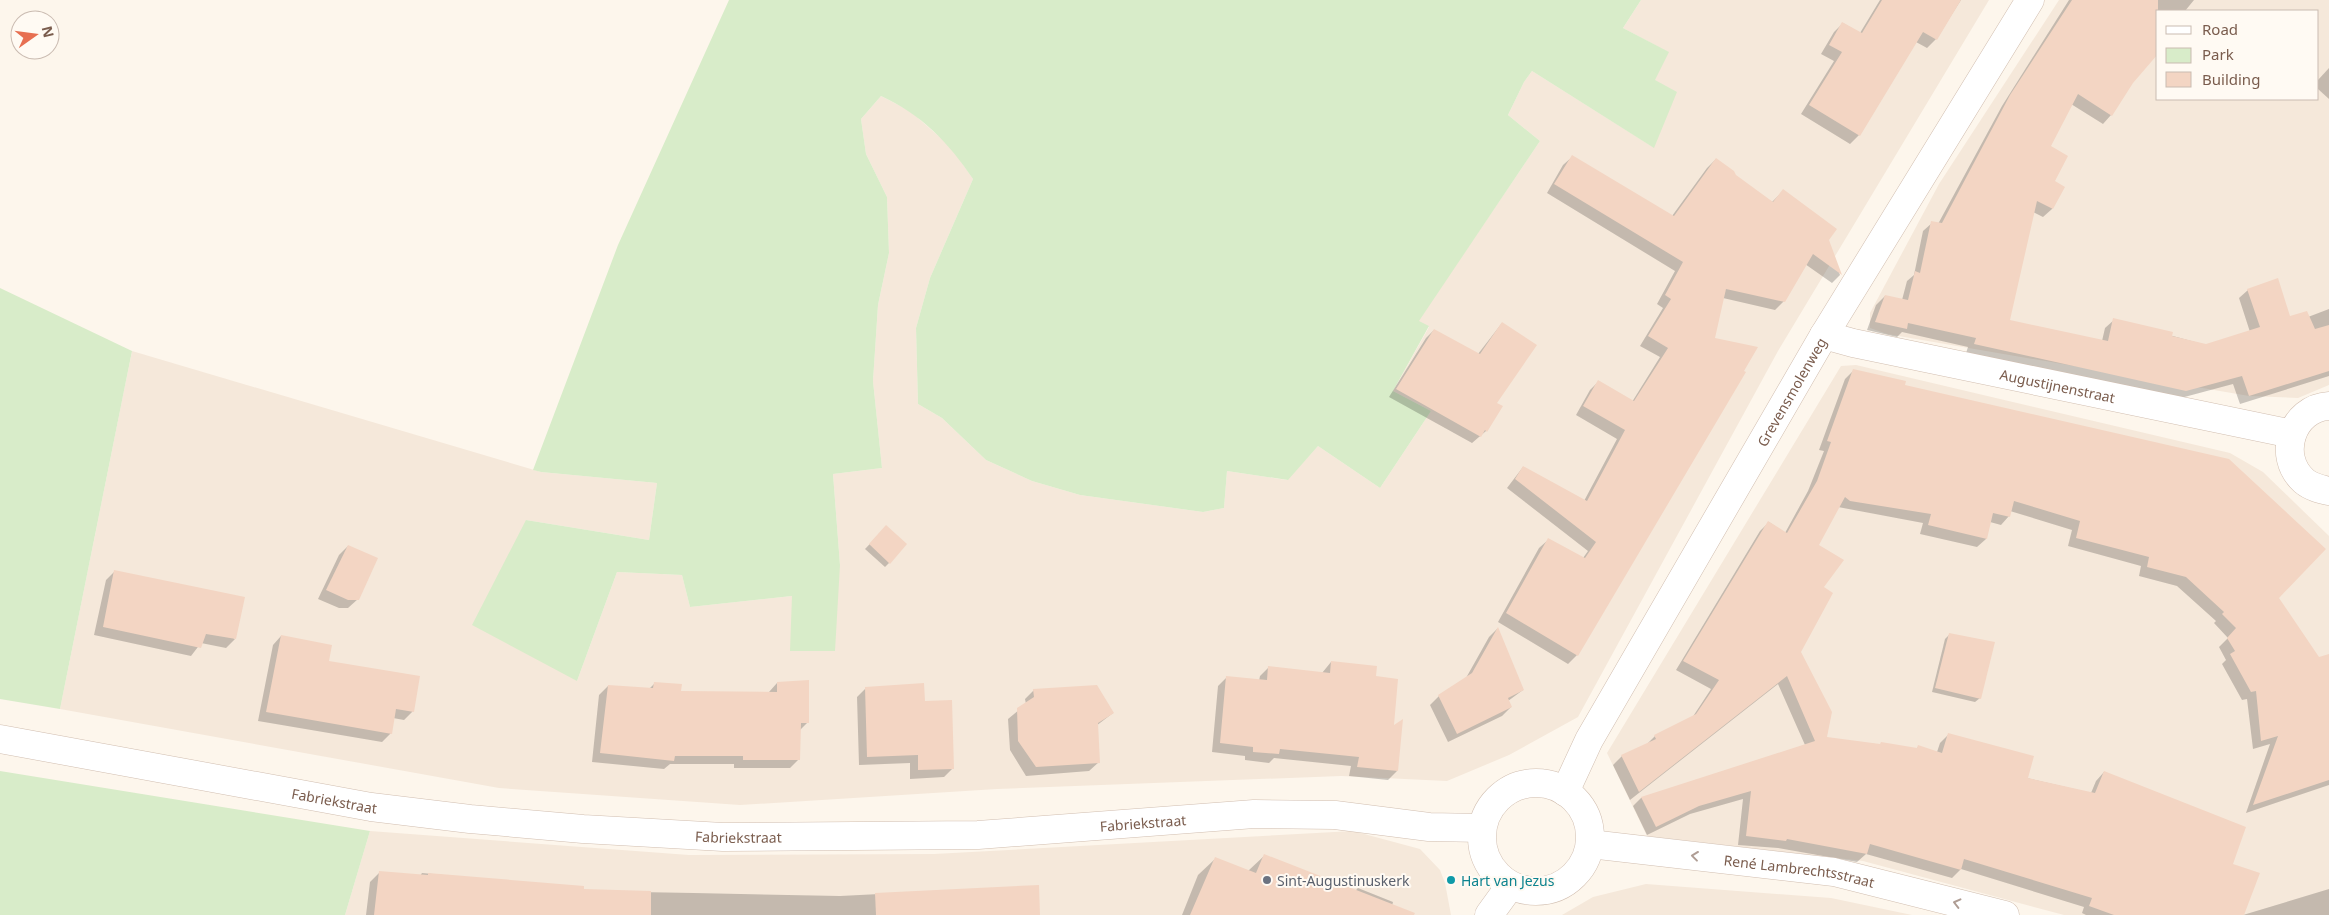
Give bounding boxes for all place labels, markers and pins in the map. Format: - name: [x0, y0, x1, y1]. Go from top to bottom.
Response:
- place label: Sint-Augustinuskerk: [1277, 871, 1410, 890]
- place label: Hart van Jezus: [1461, 871, 1555, 890]
- marker: Sint-Augustinuskerk: [1261, 874, 1273, 886]
- marker: Hart van Jezus: [1445, 874, 1457, 886]

